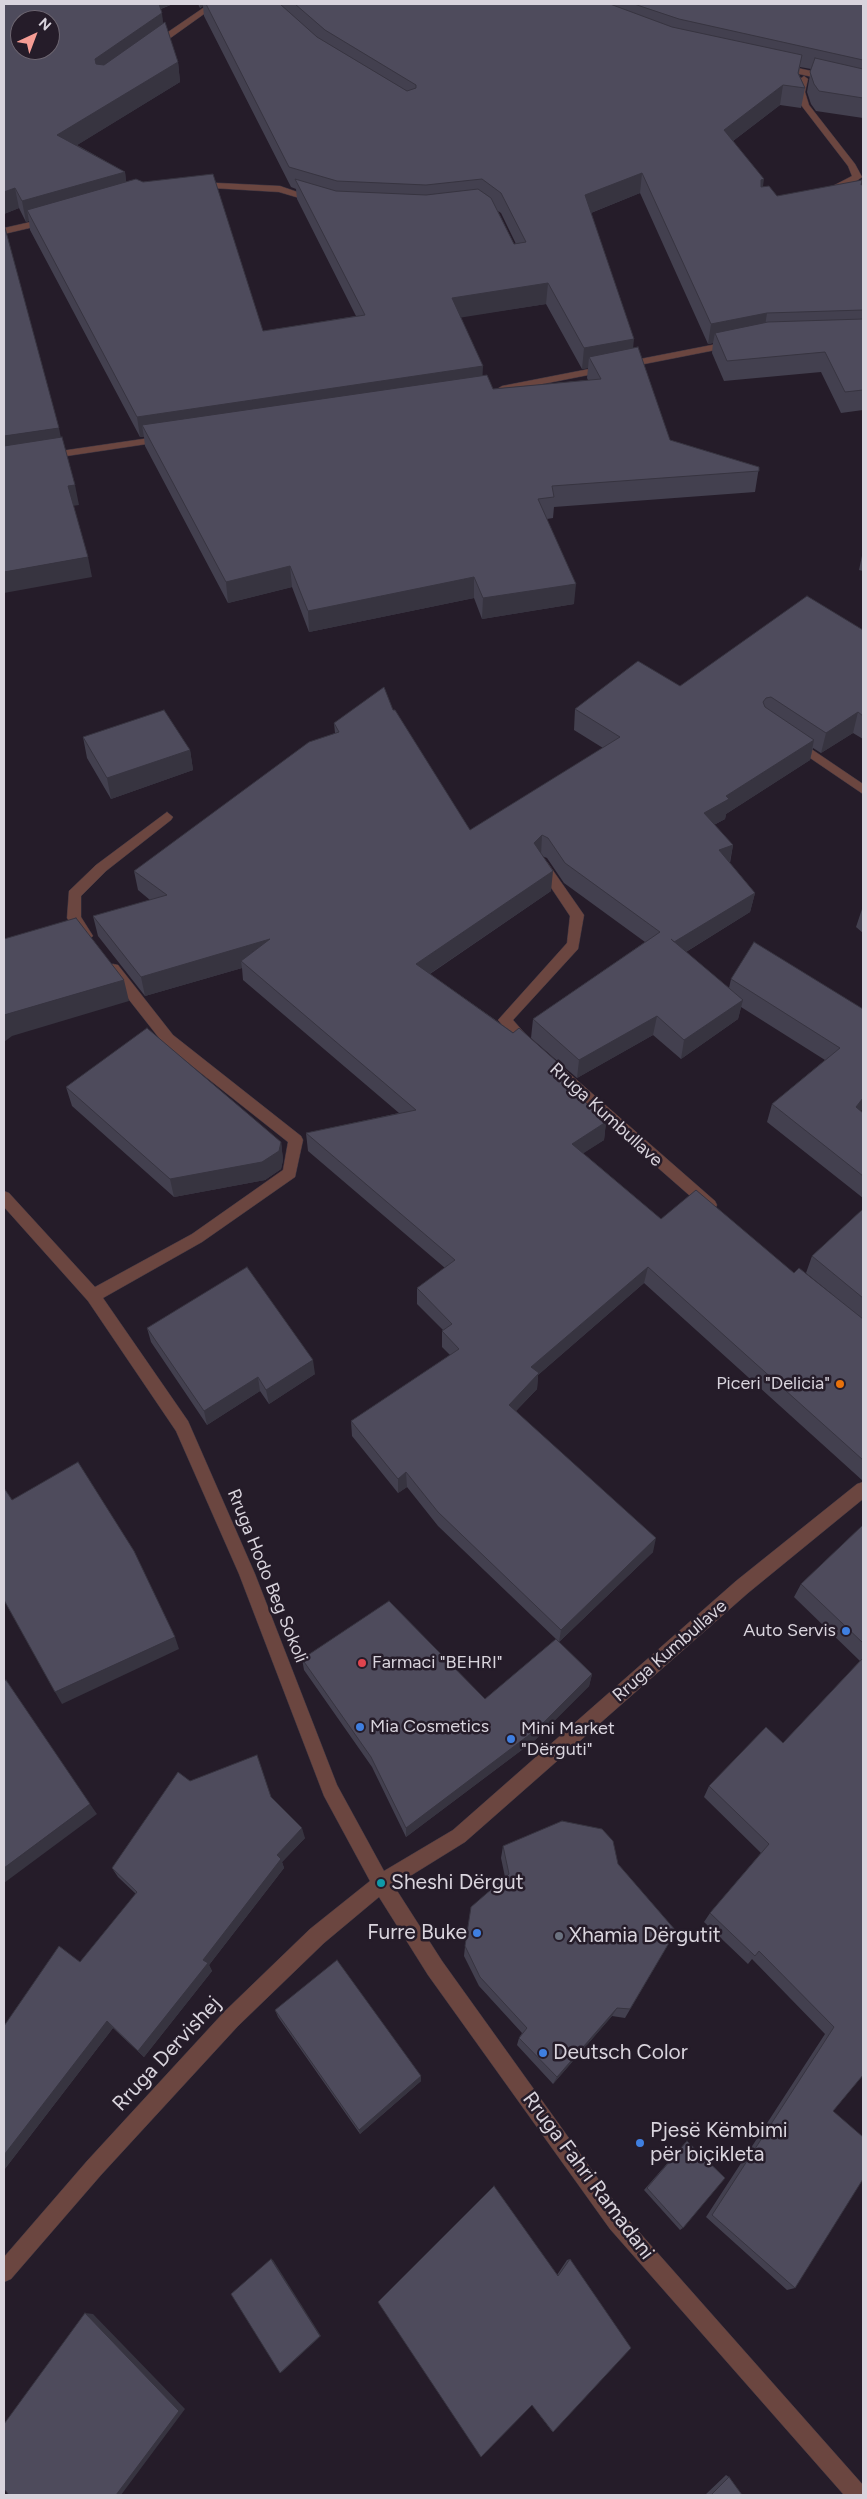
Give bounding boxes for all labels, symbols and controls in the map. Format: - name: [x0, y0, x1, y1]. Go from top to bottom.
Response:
- north arrow: [10, 10, 60, 60]
- text: N: [35, 14, 55, 34]
- street label: Rruga Kumbullave: [545, 1059, 667, 1171]
- place label: Piceri "Delicia": [716, 1373, 830, 1395]
- marker: Piceri "Delicia": [834, 1378, 846, 1390]
- street label: Rruga Hodo Beg Sokoli: [222, 1486, 312, 1666]
- street label: Rruga Kumbullave: [608, 1595, 732, 1707]
- place label: Auto Servis: [743, 1620, 836, 1642]
- marker: Auto Servis: [840, 1625, 852, 1637]
- place label: Farmaci "BEHRI": [372, 1652, 503, 1674]
- marker: Farmaci "BEHRI": [356, 1657, 368, 1669]
- place label: Mia Cosmetics: [370, 1716, 489, 1738]
- place label: Mini Market "Dërguti": [521, 1718, 615, 1760]
- marker: Mia Cosmetics: [354, 1721, 366, 1733]
- marker: Mini Market "Dërguti": [505, 1733, 517, 1745]
- place label: Sheshi Dërgut: [391, 1870, 524, 1896]
- marker: Sheshi Dërgut: [375, 1877, 387, 1889]
- place label: Furre Buke: [367, 1920, 467, 1946]
- place label: Xhamia Dërgutit: [569, 1923, 721, 1949]
- marker: Furre Buke: [471, 1927, 483, 1939]
- marker: Xhamia Dërgutit: [553, 1930, 565, 1942]
- street label: Rruga Dervishej: [107, 1991, 227, 2117]
- place label: Deutsch Color: [553, 2040, 688, 2066]
- marker: Deutsch Color: [537, 2047, 549, 2059]
- street label: Rruga Fahri Ramadani: [517, 2087, 659, 2265]
- place label: Pjesë Këmbimi për biçikleta: [650, 2118, 788, 2168]
- marker: Pjesë Këmbimi për biçikleta: [634, 2137, 646, 2149]

